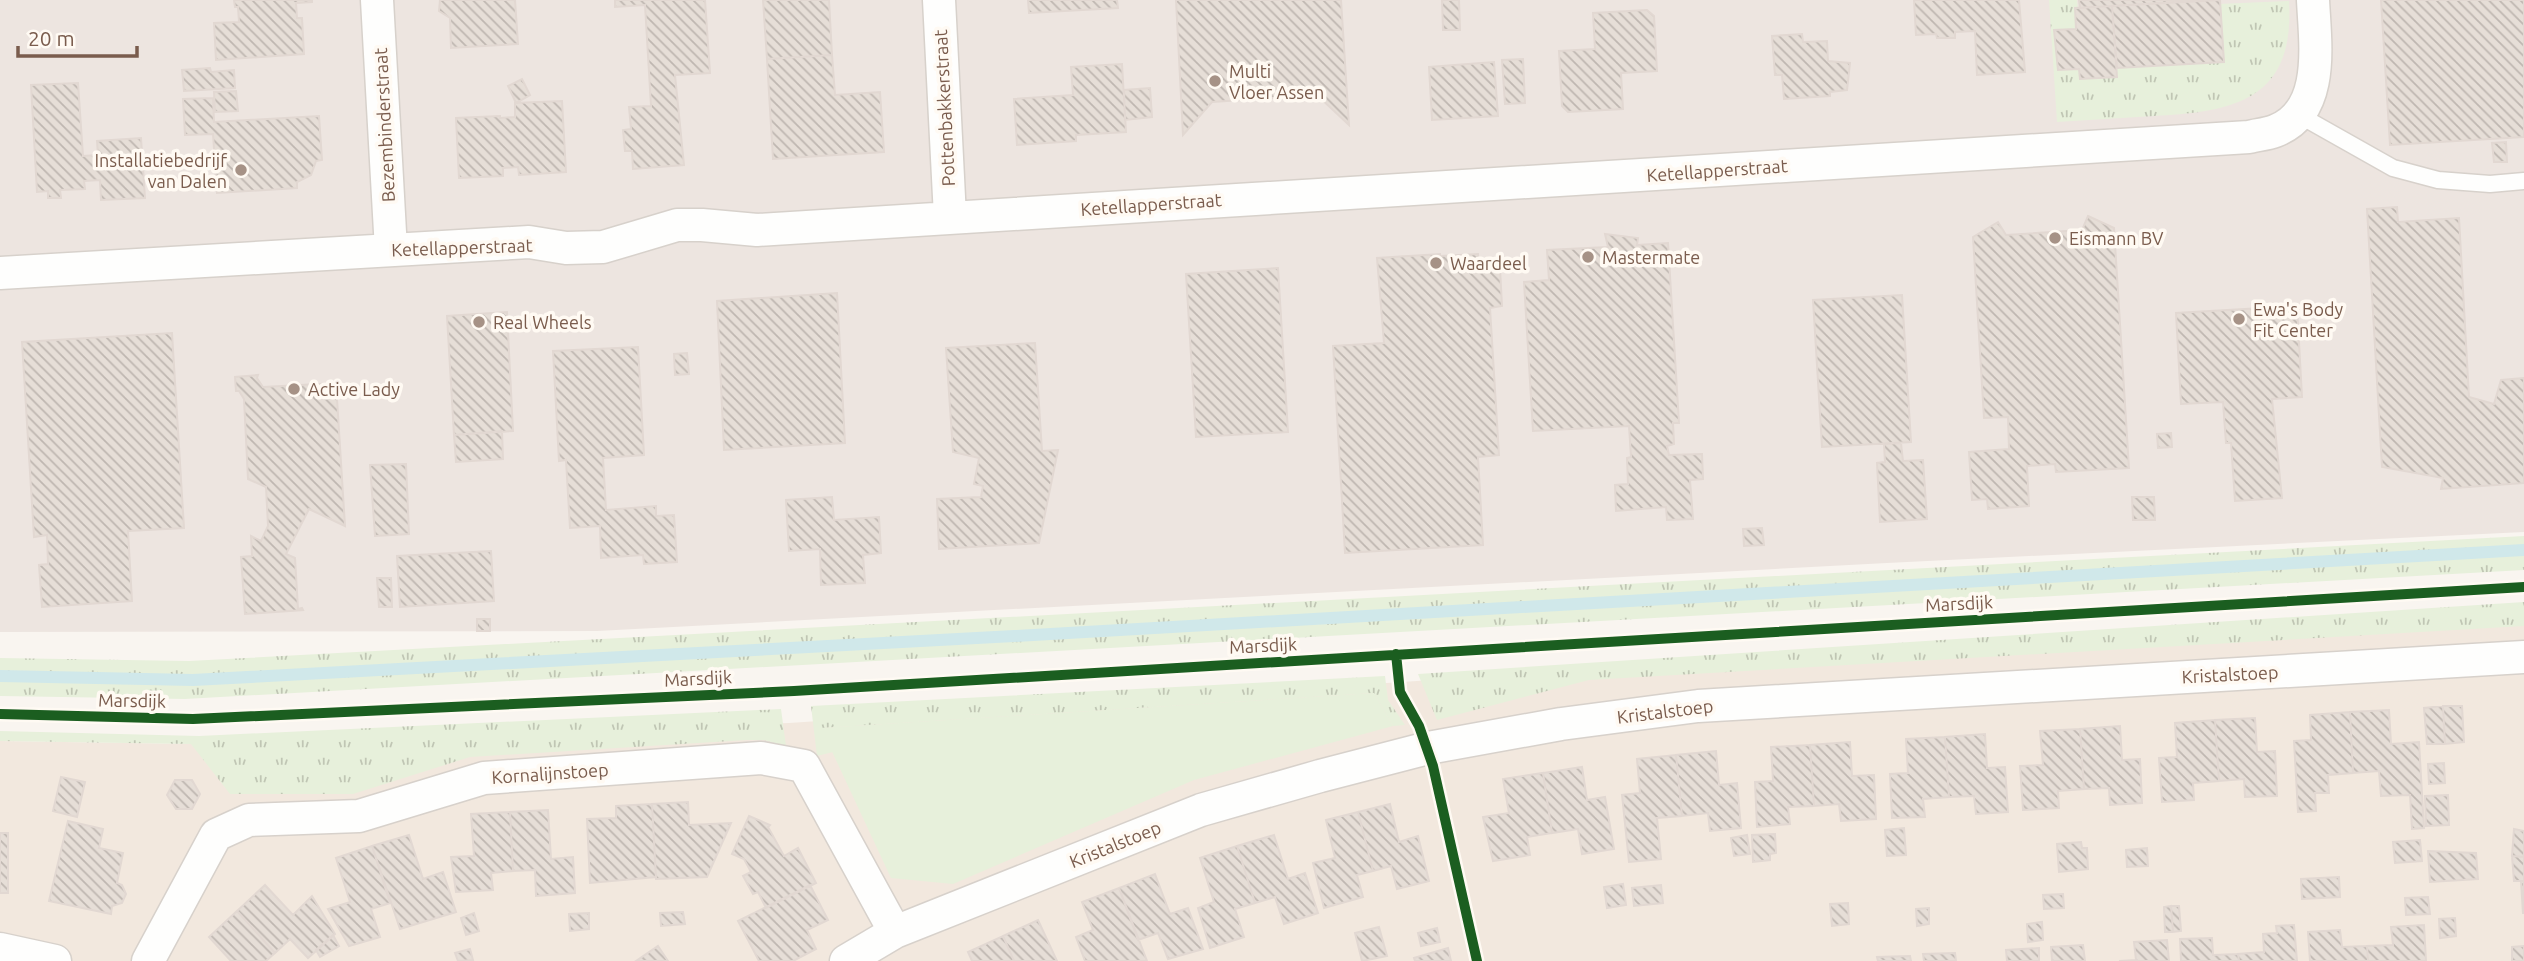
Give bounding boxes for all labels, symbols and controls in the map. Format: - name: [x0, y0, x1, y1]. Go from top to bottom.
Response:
- scale bar: [18, 14, 136, 58]
- text: 20 m: [28, 26, 75, 50]
- street label: Pottenbakkerstraat: [930, 29, 958, 187]
- street label: Bezembinderstraat: [370, 47, 398, 203]
- place label: Multi Vloer Assen: [1229, 61, 1324, 102]
- marker: Multi Vloer Assen: [1207, 73, 1223, 89]
- place label: Installatiebedrijf van Dalen: [94, 150, 227, 191]
- street label: Ketellapperstraat: [1646, 155, 1788, 185]
- marker: Installatiebedrijf van Dalen: [233, 162, 249, 178]
- street label: Ketellapperstraat: [1080, 189, 1222, 219]
- place label: Eismann BV: [2069, 228, 2164, 248]
- marker: Eismann BV: [2047, 230, 2063, 246]
- street label: Ketellapperstraat: [391, 235, 533, 259]
- place label: Mastermate: [1602, 247, 1700, 267]
- marker: Mastermate: [1580, 249, 1596, 265]
- place label: Waardeel: [1450, 253, 1527, 273]
- marker: Waardeel: [1428, 255, 1444, 271]
- place label: Ewa's Body Fit Center: [2253, 299, 2344, 340]
- marker: Ewa's Body Fit Center: [2231, 311, 2247, 327]
- place label: Real Wheels: [493, 312, 592, 332]
- marker: Real Wheels: [471, 314, 487, 330]
- place label: Active Lady: [308, 379, 400, 399]
- marker: Active Lady: [286, 381, 302, 397]
- street label: Marsdijk: [1925, 591, 1993, 615]
- street label: Marsdijk: [1229, 633, 1297, 657]
- street label: Kristalstoep: [2181, 661, 2279, 687]
- street label: Marsdijk: [664, 666, 732, 690]
- street label: Marsdijk: [98, 689, 166, 711]
- street label: Kristalstoep: [1616, 695, 1714, 727]
- street label: Kornalijnstoep: [491, 759, 609, 787]
- street label: Kristalstoep: [1066, 817, 1164, 871]

